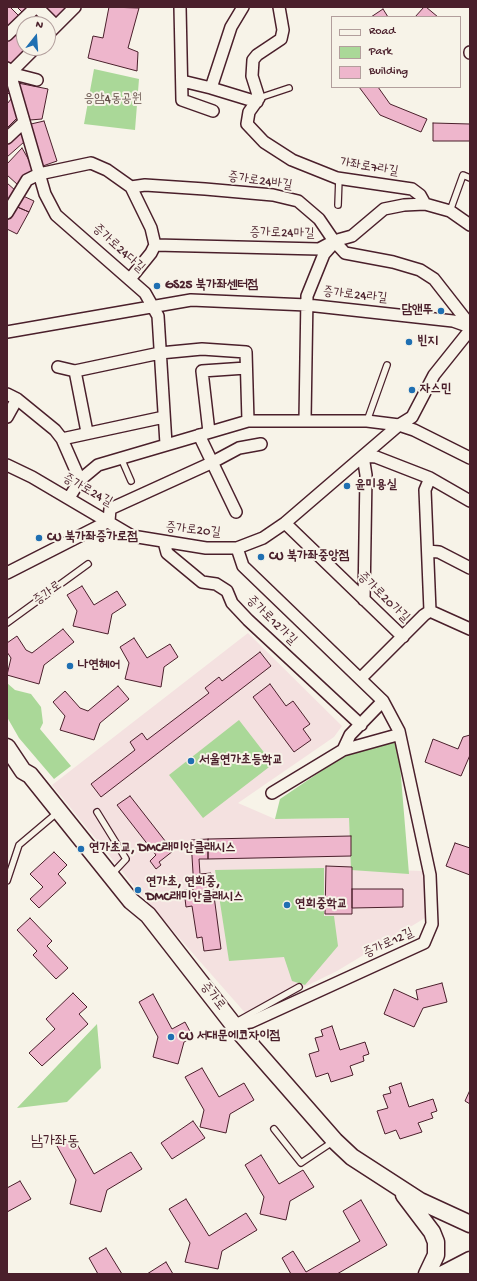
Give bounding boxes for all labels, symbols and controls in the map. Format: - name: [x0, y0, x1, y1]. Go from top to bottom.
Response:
- north arrow: [16, 16, 56, 56]
- legend: [331, 16, 461, 88]
- text: N: [34, 19, 44, 32]
- text: Road: [369, 25, 395, 39]
- text: Park: [369, 45, 392, 59]
- text: Building: [369, 65, 408, 79]
- park label: 응암4동공원: [84, 92, 142, 108]
- street label: 가좌로7라길: [339, 156, 399, 180]
- street label: 증가로24바길: [227, 170, 293, 194]
- street label: 증가로24다길: [89, 222, 147, 276]
- street label: 증가로24마길: [249, 226, 315, 242]
- place label: GS25 북가좌센터점: [165, 278, 258, 294]
- marker: GS25 북가좌센터점: [152, 281, 162, 291]
- street label: 증가로24라길: [322, 285, 388, 307]
- place label: 담앤뚜: [402, 303, 433, 319]
- marker: 담앤뚜: [436, 306, 446, 316]
- place label: 빈지: [417, 334, 438, 350]
- marker: 빈지: [404, 337, 414, 347]
- place label: 자스민: [420, 382, 451, 398]
- marker: 자스민: [407, 385, 417, 395]
- street label: 증가로24길: [59, 471, 115, 511]
- place label: 윤미용실: [355, 478, 397, 494]
- marker: 윤미용실: [342, 481, 352, 491]
- street label: 증가로20길: [165, 520, 221, 542]
- place label: CU 북가좌증가로점: [47, 530, 138, 546]
- marker: CU 북가좌증가로점: [34, 533, 44, 543]
- place label: CU 북가좌중앙점: [269, 549, 349, 565]
- marker: CU 북가좌중앙점: [256, 552, 266, 562]
- street label: 증가로20가길: [354, 569, 412, 627]
- street label: 증가로: [31, 578, 65, 610]
- street label: 증가로12가길: [243, 593, 299, 649]
- place label: 나연헤어: [78, 658, 120, 674]
- marker: 나연헤어: [65, 661, 75, 671]
- place label: 서울연가초등학교: [199, 753, 283, 769]
- marker: 서울연가초등학교: [186, 756, 196, 766]
- place label: 연가초교, DMC래미안클래시스: [89, 841, 236, 857]
- marker: 연가초교, DMC래미안클래시스: [76, 844, 86, 854]
- place label: 연가초, 연희중, DMC래미안클래시스: [146, 875, 244, 906]
- marker: 연가초, 연희중, DMC래미안클래시스: [133, 885, 143, 895]
- place label: 연희중학교: [295, 897, 347, 913]
- marker: 연희중학교: [282, 900, 292, 910]
- street label: 증가로12길: [361, 926, 417, 962]
- street label: 증가로: [196, 980, 228, 1014]
- place label: CU 서대문에코자이점: [179, 1029, 280, 1045]
- marker: CU 서대문에코자이점: [166, 1032, 176, 1042]
- district label: 남가좌동: [31, 1134, 79, 1152]

